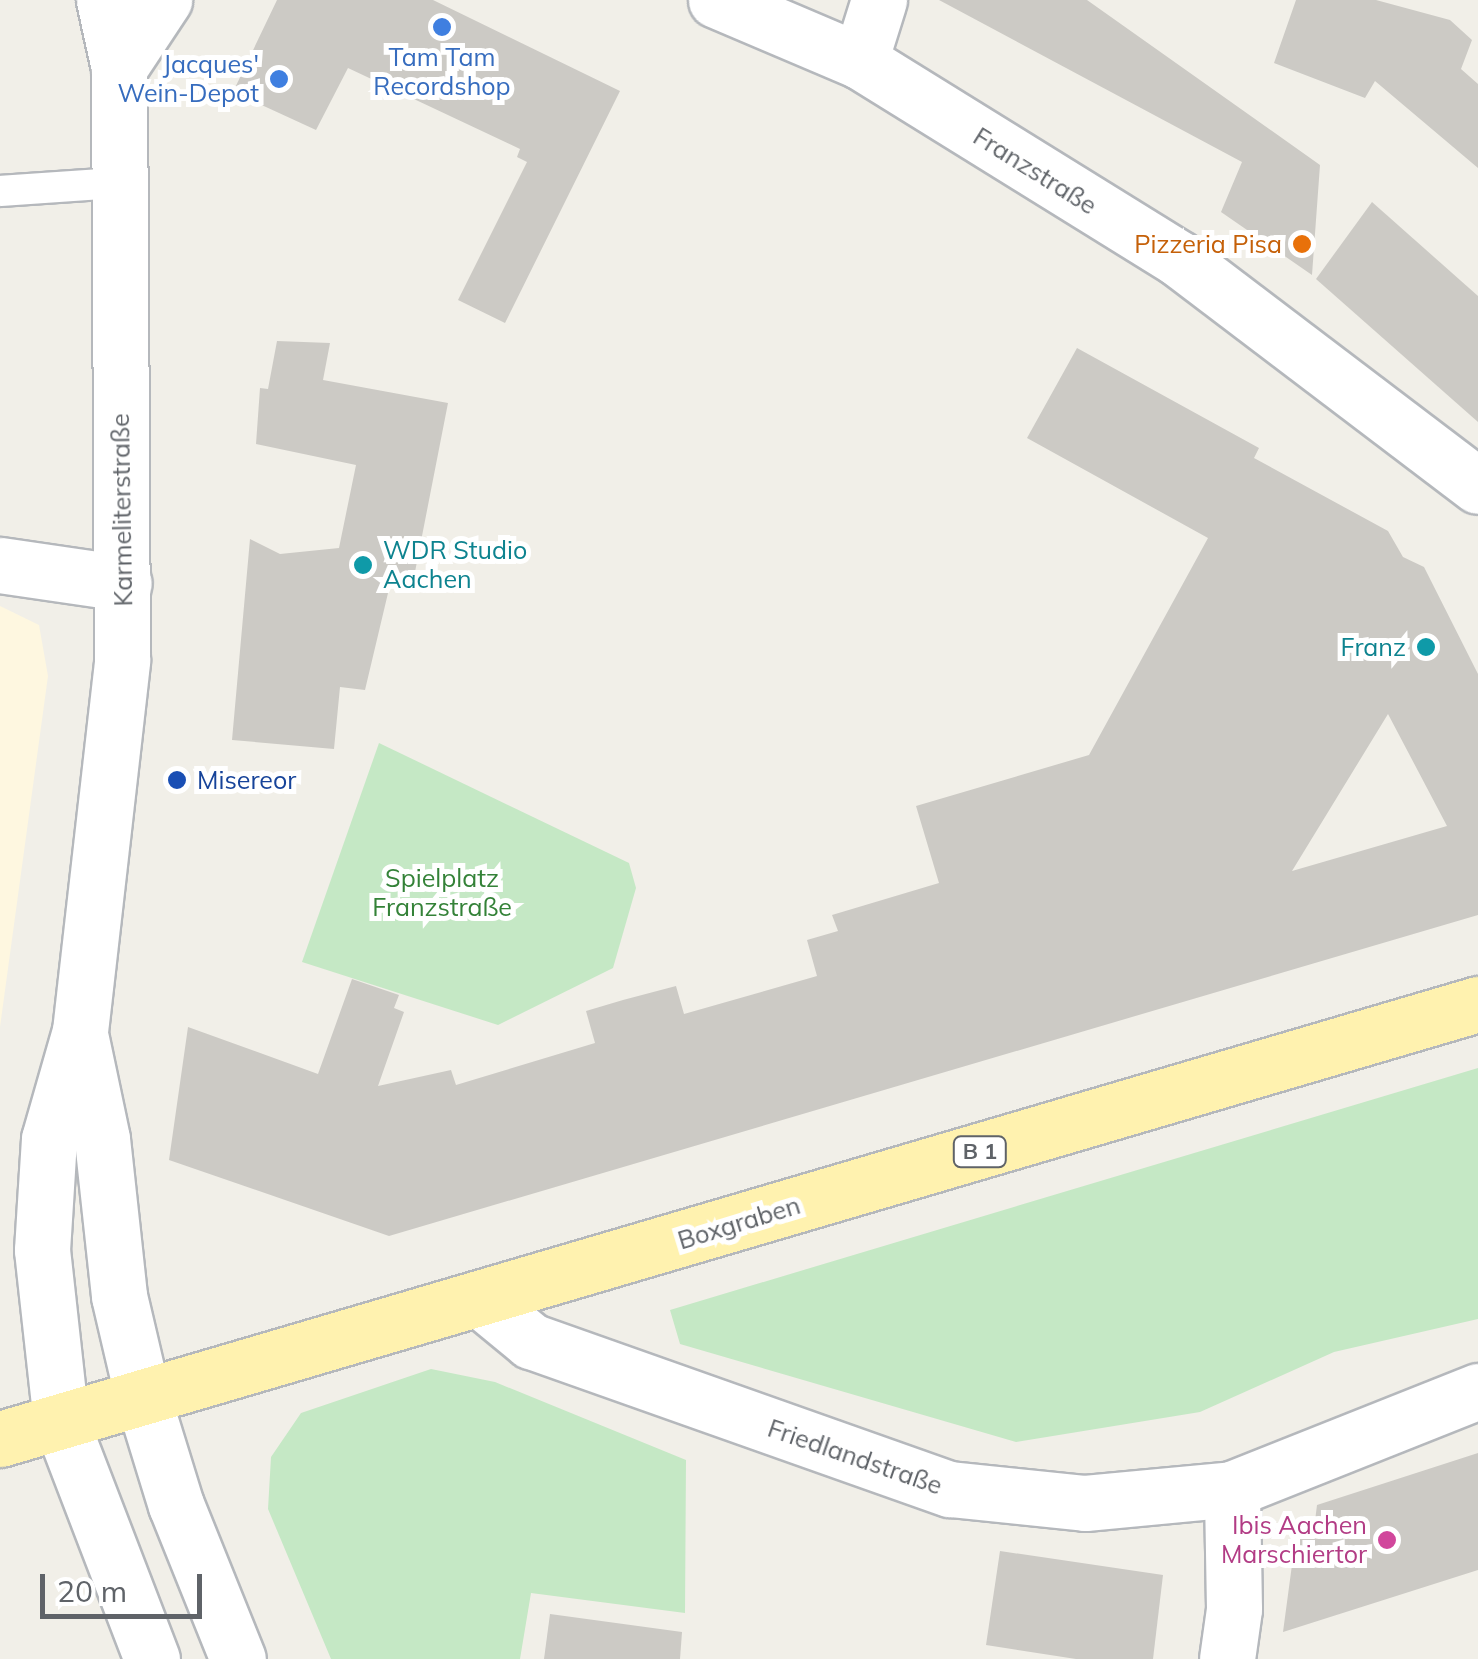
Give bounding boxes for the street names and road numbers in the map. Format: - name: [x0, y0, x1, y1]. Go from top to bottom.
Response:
- street label: Franzstraße: [968, 121, 1102, 221]
- street label: Karmeliterstraße: [105, 413, 139, 607]
- road number: B 1: [952, 1135, 1008, 1169]
- street label: Boxgraben: [674, 1190, 804, 1256]
- street label: Friedlandstraße: [764, 1413, 946, 1501]

